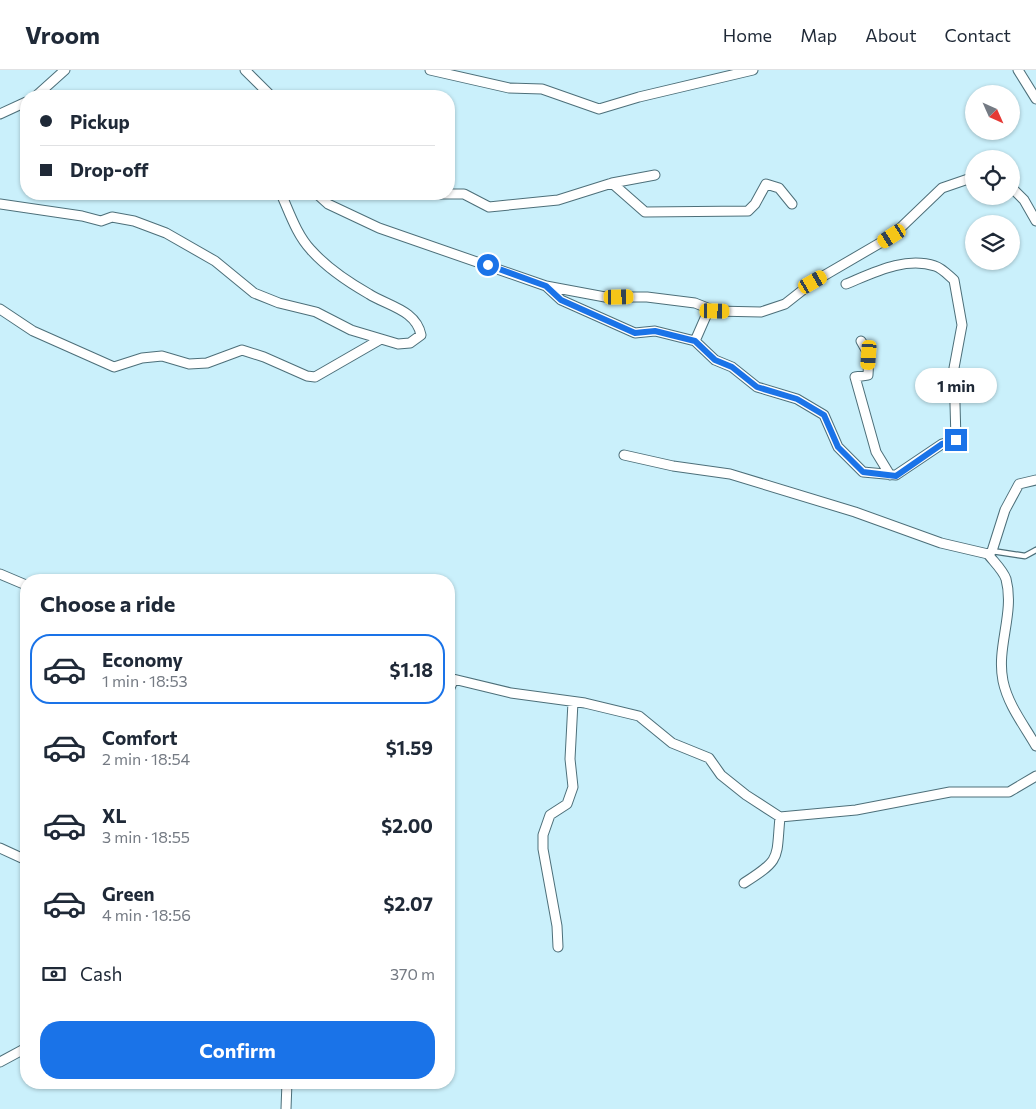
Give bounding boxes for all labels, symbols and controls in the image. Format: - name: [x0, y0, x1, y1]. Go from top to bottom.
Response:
- text: Vroom: [25, 20, 100, 49]
- text: Home: [723, 24, 772, 46]
- text: Map: [800, 24, 837, 46]
- text: About: [865, 24, 917, 46]
- text: Contact: [945, 24, 1011, 46]
- north arrow: [965, 85, 1020, 140]
- map controls: [965, 85, 1020, 270]
- text: Pickup: [70, 110, 130, 133]
- button: locate: [965, 150, 1020, 205]
- text: Drop-off: [70, 158, 149, 181]
- button: layers: [965, 215, 1020, 270]
- car: [875, 222, 908, 250]
- route start: [477, 254, 499, 276]
- car: [796, 268, 829, 296]
- car: [603, 289, 634, 305]
- car: [699, 303, 730, 319]
- car: [860, 340, 877, 370]
- callout: 1 min: [915, 368, 997, 402]
- text: 1 min: [937, 376, 975, 395]
- route end: [945, 429, 967, 451]
- text: Choose a ride: [40, 590, 175, 617]
- icon: car: [42, 647, 87, 692]
- text: Economy: [102, 648, 183, 671]
- text: $1.18: [390, 658, 433, 681]
- text: 1 min · 18:53: [102, 671, 188, 690]
- icon: car: [42, 725, 87, 770]
- text: Comfort: [102, 726, 178, 749]
- text: $1.59: [386, 736, 433, 759]
- text: 2 min · 18:54: [102, 749, 190, 768]
- icon: car: [42, 803, 87, 848]
- text: XL: [102, 804, 127, 827]
- text: $2.00: [381, 814, 433, 837]
- text: 3 min · 18:55: [102, 827, 190, 846]
- icon: car: [42, 881, 87, 926]
- text: Green: [102, 882, 154, 905]
- text: $2.07: [384, 892, 433, 915]
- text: 4 min · 18:56: [102, 905, 191, 924]
- icon: cash: [40, 960, 68, 988]
- text: Cash: [80, 962, 122, 985]
- text: 370 m: [390, 964, 435, 983]
- button: Confirm: [40, 1021, 435, 1079]

